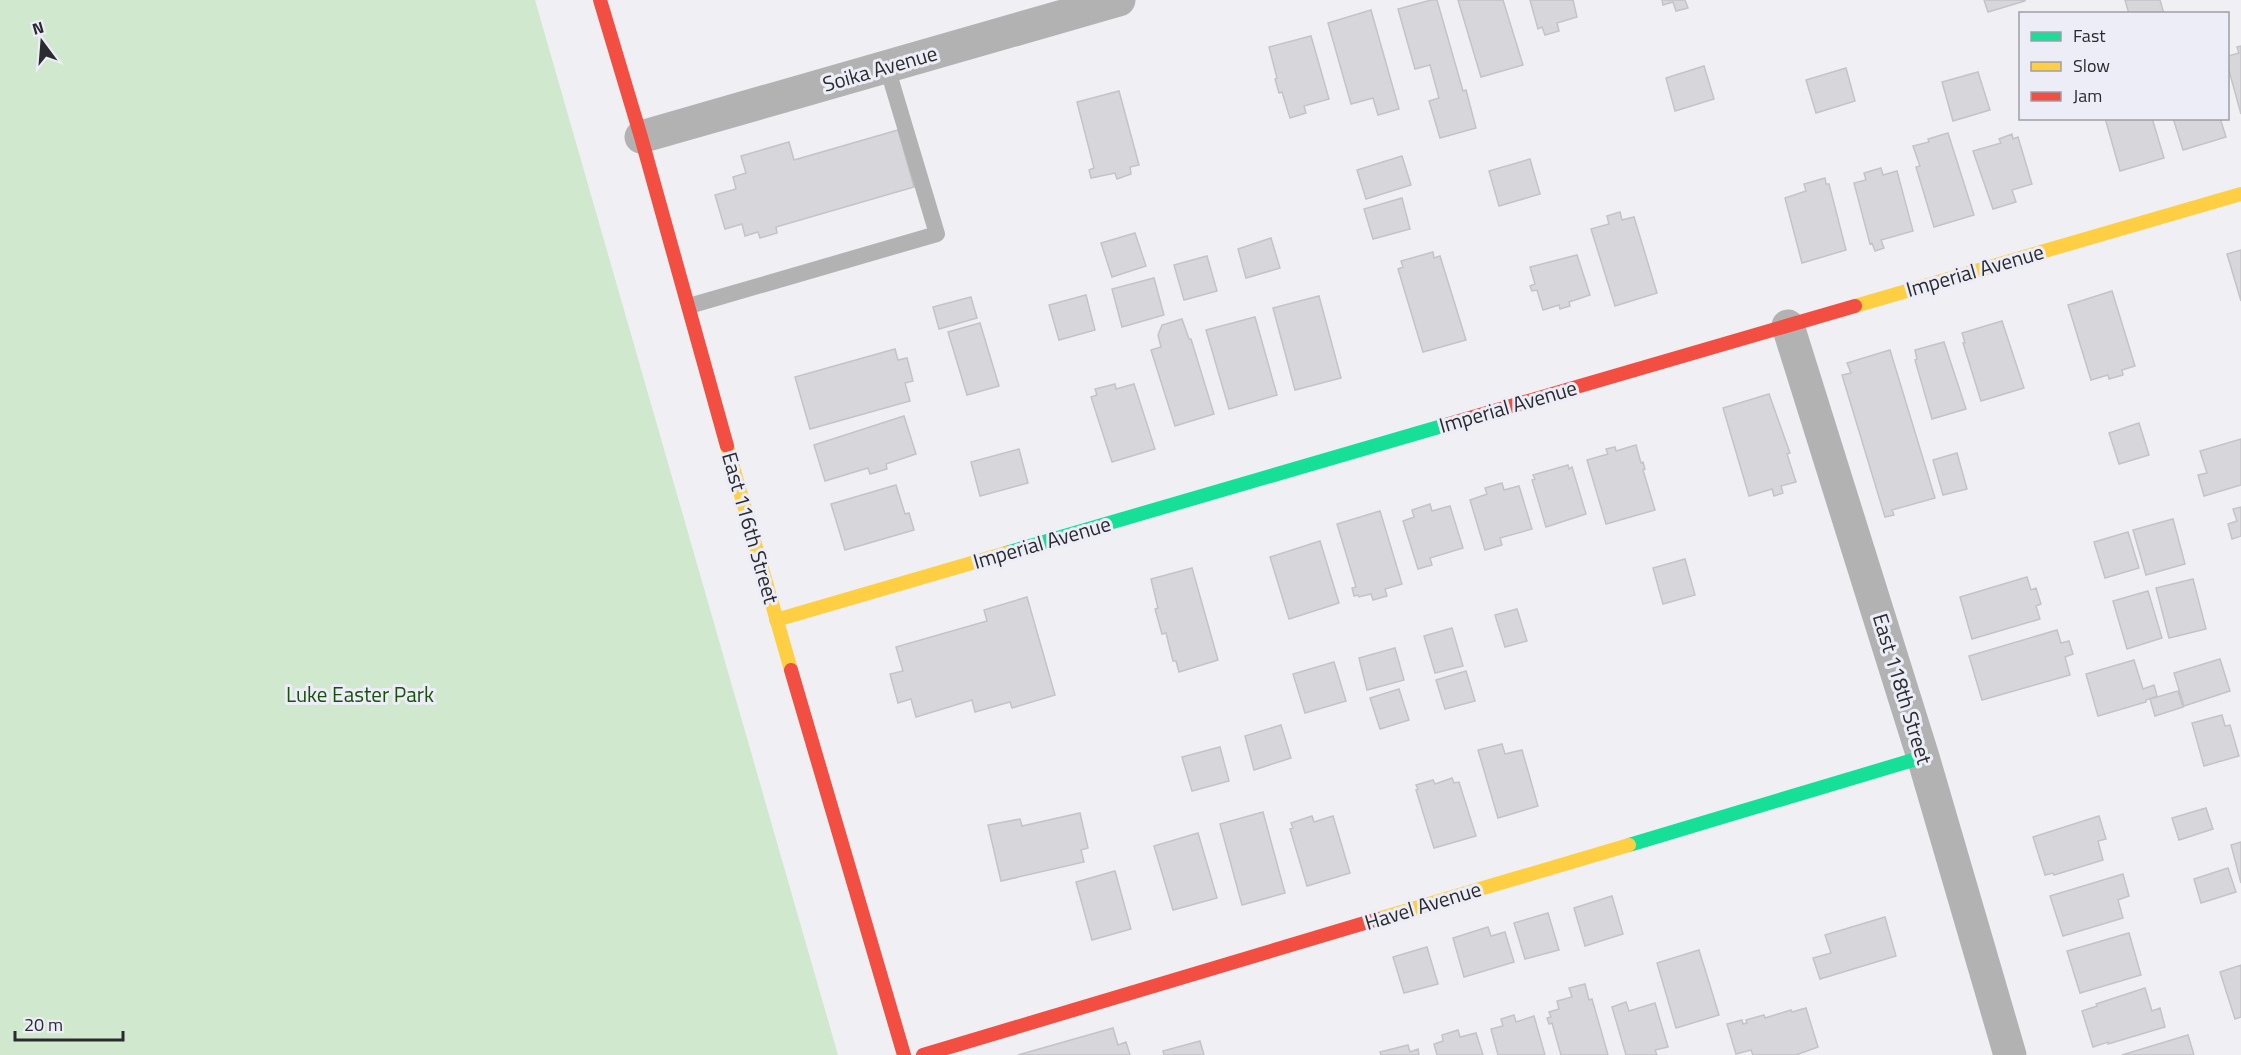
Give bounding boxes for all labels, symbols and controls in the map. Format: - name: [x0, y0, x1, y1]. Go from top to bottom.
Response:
- north arrow: [12, 12, 72, 72]
- legend: [2019, 12, 2229, 120]
- text: N: [29, 15, 47, 41]
- text: Fast: [2073, 22, 2106, 49]
- street label: Soika Avenue: [819, 36, 941, 100]
- text: Slow: [2073, 52, 2110, 79]
- text: Jam: [2073, 82, 2102, 109]
- street label: Imperial Avenue: [1902, 235, 2047, 305]
- street label: Imperial Avenue: [1435, 371, 1580, 441]
- street label: East 116th Street: [714, 448, 788, 608]
- street label: Imperial Avenue: [969, 507, 1114, 577]
- street label: East 118th Street: [1865, 609, 1941, 769]
- park label: Luke Easter Park: [286, 678, 434, 710]
- street label: Havel Avenue: [1361, 872, 1485, 938]
- scale bar: [15, 1004, 123, 1042]
- text: 20 m: [24, 1011, 63, 1038]

